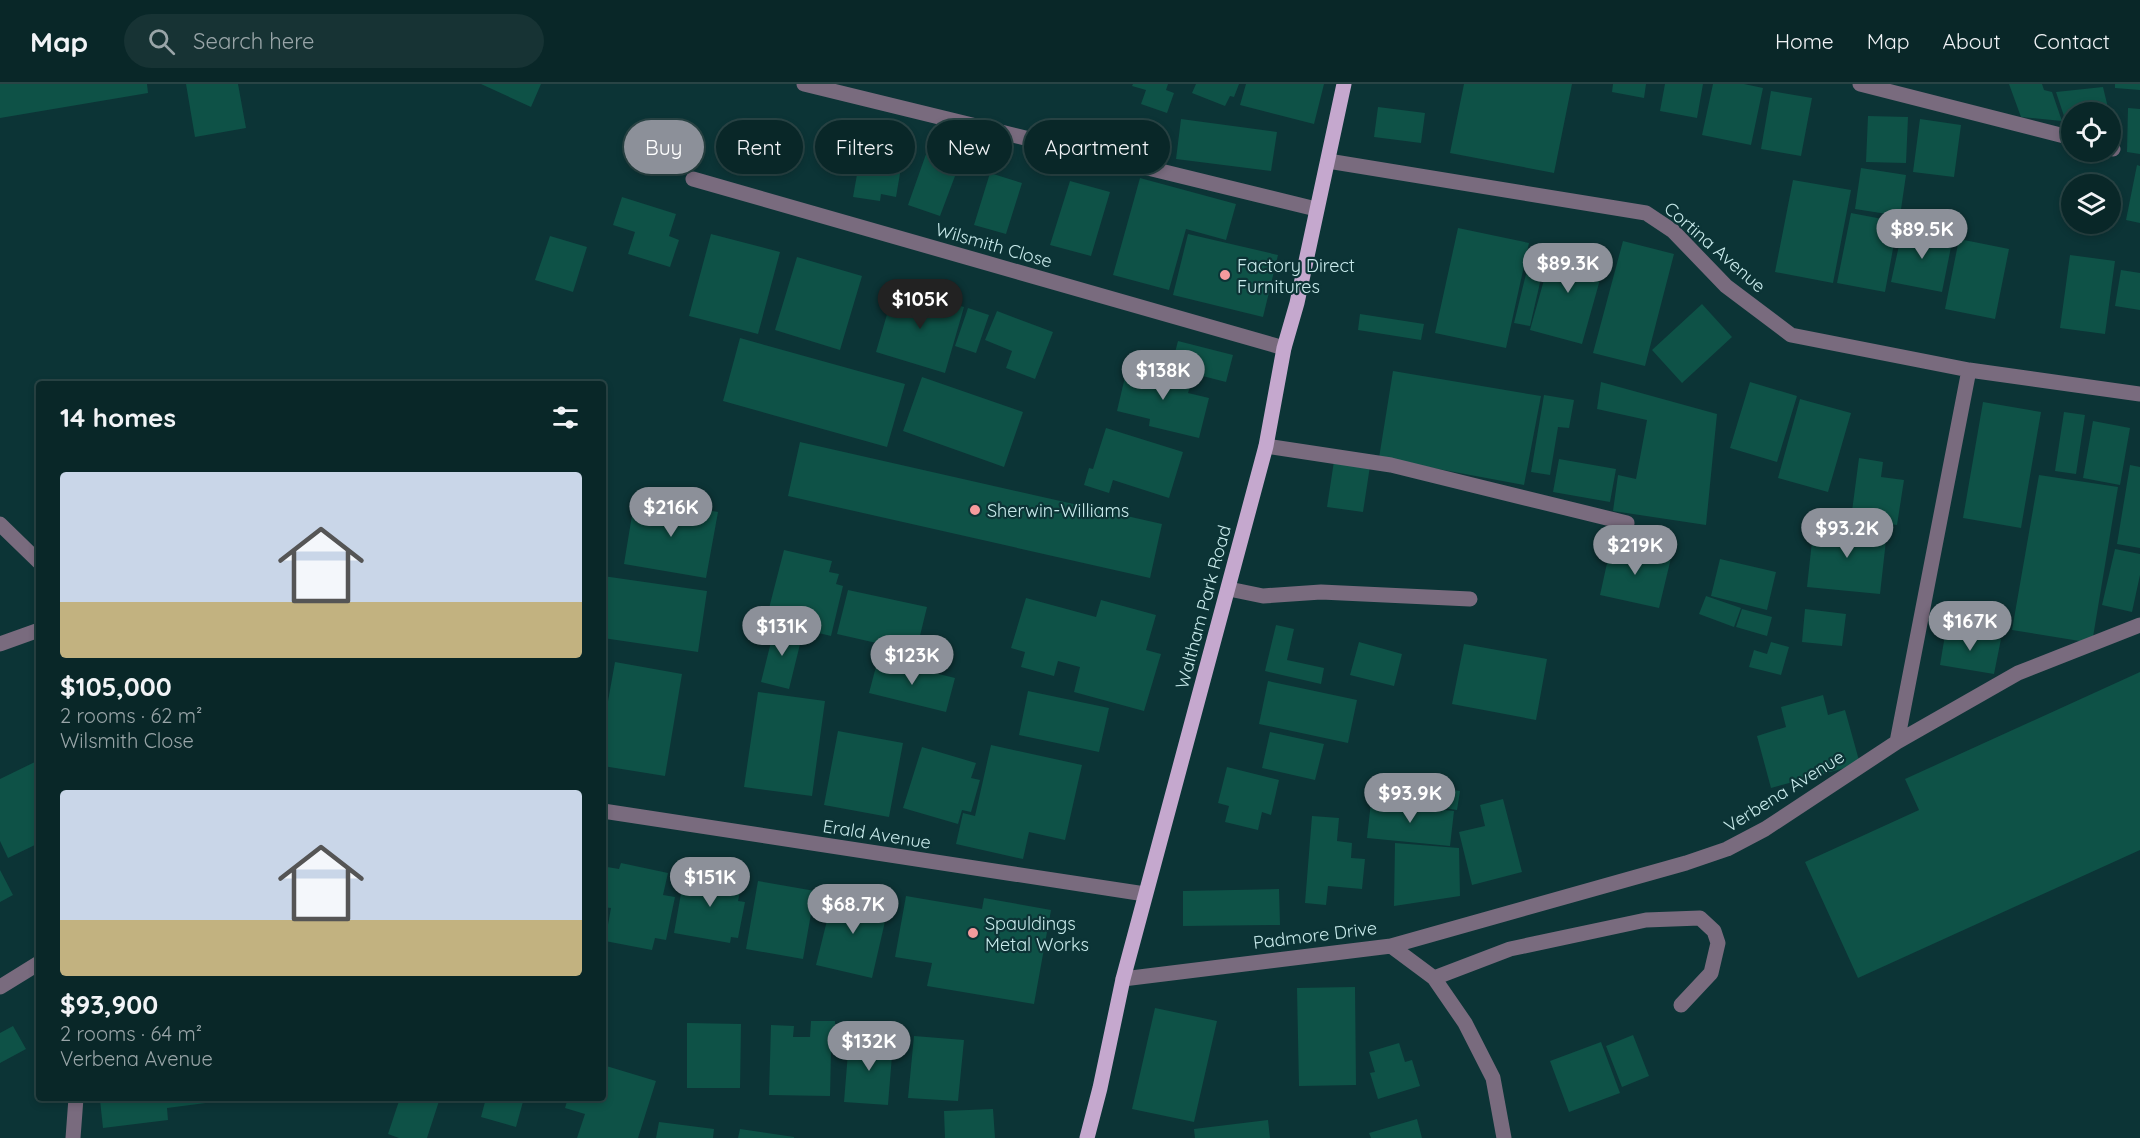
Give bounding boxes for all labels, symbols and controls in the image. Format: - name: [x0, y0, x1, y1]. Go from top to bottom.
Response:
- search box: [124, 14, 544, 68]
- text: Map: [30, 24, 88, 59]
- icon: search: [145, 25, 178, 58]
- text: Search here: [193, 27, 315, 55]
- text: Home: [1775, 28, 1834, 54]
- text: Map: [1867, 28, 1910, 54]
- text: About: [1943, 28, 2001, 54]
- text: Contact: [2034, 28, 2110, 54]
- map controls: [2061, 102, 2121, 234]
- button: locate: [2061, 102, 2121, 162]
- chip: Buy: [624, 120, 704, 174]
- chip: Rent: [716, 120, 803, 174]
- chip: Filters: [815, 120, 915, 174]
- chip: New: [927, 120, 1012, 174]
- chip: Apartment: [1024, 120, 1170, 174]
- button: layers: [2061, 174, 2121, 234]
- street label: Cortina Avenue: [1659, 197, 1771, 297]
- pin: $89.5K: [1873, 209, 1971, 260]
- text: $89.5K: [1890, 216, 1954, 241]
- street label: Wilsmith Close: [933, 217, 1055, 273]
- pin: $89.3K: [1519, 243, 1617, 294]
- text: $89.3K: [1537, 250, 1599, 275]
- place label: Factory Direct Furnitures: [1237, 254, 1355, 298]
- marker: Factory Direct Furnitures: [1218, 268, 1232, 282]
- pin: $105K: [878, 279, 962, 330]
- text: $105K: [892, 286, 948, 311]
- pin: $138K: [1121, 350, 1205, 401]
- text: $138K: [1136, 357, 1190, 382]
- text: 14 homes: [60, 401, 176, 434]
- icon: filters: [549, 401, 582, 434]
- pin: $216K: [629, 487, 713, 538]
- text: $216K: [643, 494, 699, 519]
- place label: Sherwin-Williams: [987, 499, 1129, 522]
- marker: Sherwin-Williams: [968, 503, 982, 517]
- pin: $93.2K: [1798, 508, 1896, 559]
- icon: home: [267, 511, 375, 619]
- text: $93.2K: [1815, 515, 1879, 540]
- street label: Waltham Park Road: [1170, 523, 1236, 691]
- pin: $219K: [1593, 525, 1677, 576]
- text: $219K: [1607, 532, 1663, 557]
- pin: $167K: [1928, 601, 2012, 652]
- pin: $131K: [740, 606, 824, 657]
- text: $167K: [1943, 608, 1997, 633]
- text: $131K: [756, 613, 808, 638]
- pin: $123K: [870, 635, 954, 686]
- text: $123K: [885, 642, 939, 667]
- text: $105,000: [60, 670, 172, 703]
- text: 2 rooms · 62 m²: [60, 703, 202, 728]
- text: Wilsmith Close: [60, 728, 194, 753]
- street label: Verbena Avenue: [1720, 745, 1848, 837]
- pin: $93.9K: [1361, 773, 1459, 824]
- text: $93.9K: [1378, 780, 1442, 805]
- street label: Erald Avenue: [821, 814, 933, 854]
- icon: home: [267, 829, 375, 937]
- pin: $151K: [668, 857, 752, 908]
- text: $151K: [684, 864, 736, 889]
- pin: $68.7K: [804, 884, 902, 935]
- text: $68.7K: [821, 891, 885, 916]
- place label: Spauldings Metal Works: [985, 912, 1089, 956]
- street label: Padmore Drive: [1252, 916, 1378, 954]
- marker: Spauldings Metal Works: [966, 926, 980, 940]
- text: $93,900: [60, 988, 158, 1021]
- text: 2 rooms · 64 m²: [60, 1021, 202, 1046]
- pin: $132K: [827, 1021, 911, 1072]
- text: $132K: [842, 1028, 896, 1053]
- text: Verbena Avenue: [60, 1046, 213, 1071]

